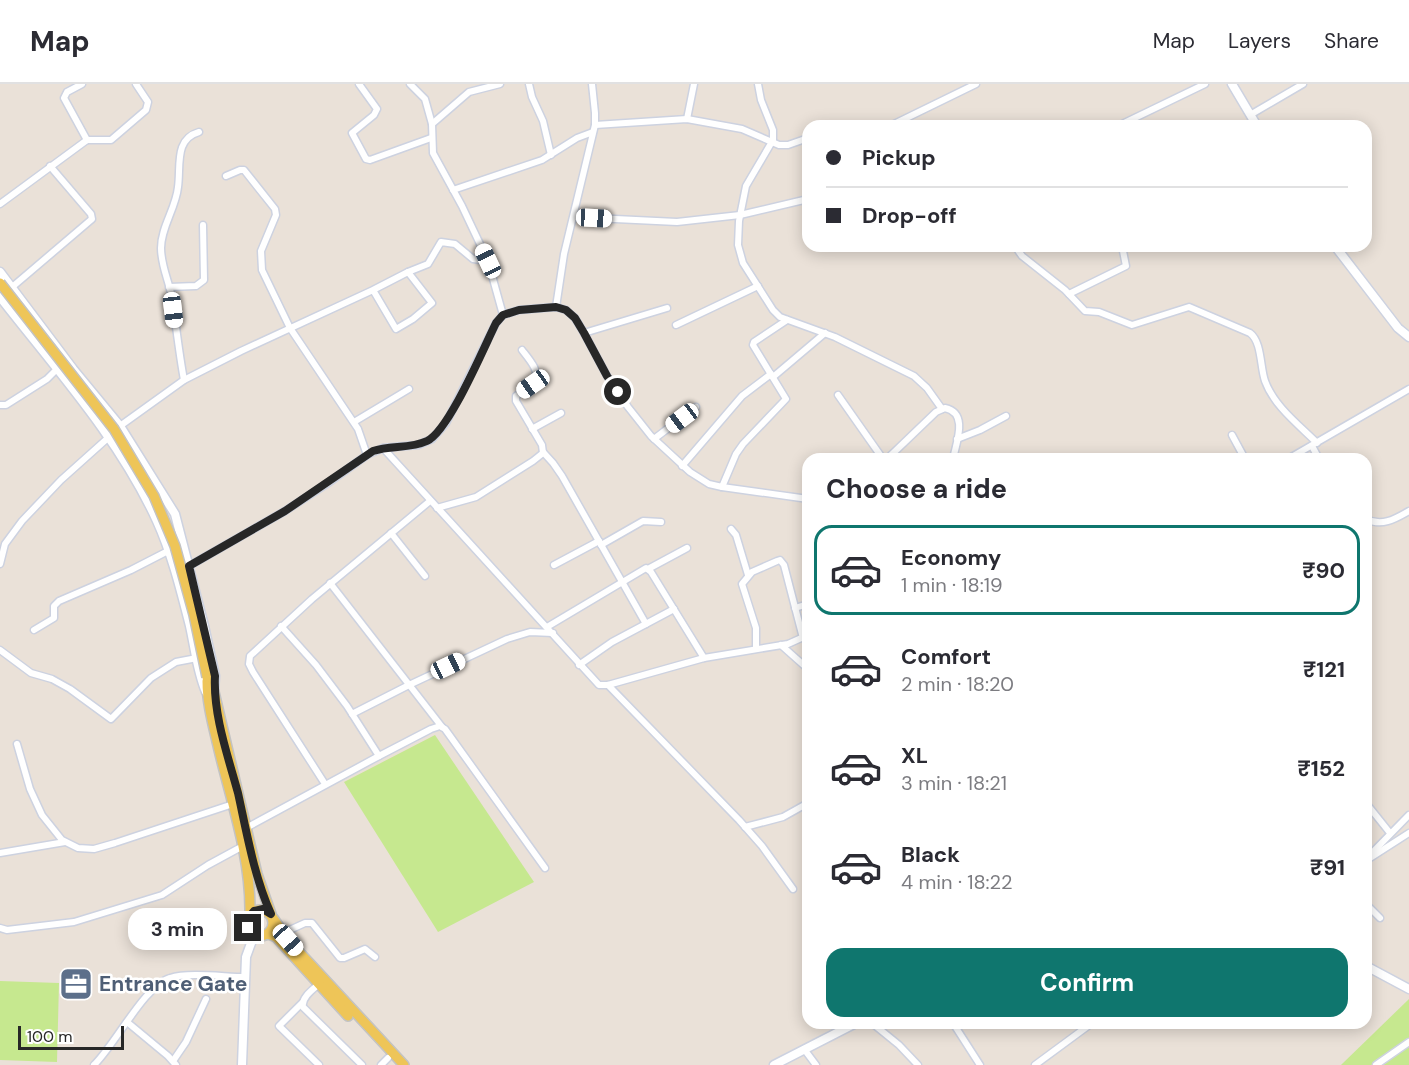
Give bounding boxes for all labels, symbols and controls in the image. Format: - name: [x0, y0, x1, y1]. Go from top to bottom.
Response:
- text: Map: [30, 23, 90, 60]
- text: Map: [1153, 27, 1195, 55]
- text: Layers: [1228, 27, 1291, 55]
- text: Share: [1324, 27, 1379, 55]
- text: Pickup: [862, 143, 936, 172]
- text: Drop-off: [862, 201, 957, 230]
- car: [576, 208, 612, 228]
- car: [472, 241, 504, 281]
- car: [162, 291, 184, 329]
- car: [513, 366, 553, 402]
- route start: [604, 378, 631, 405]
- car: [662, 400, 702, 436]
- text: Choose a ride: [826, 471, 1007, 506]
- icon: car: [829, 543, 883, 597]
- text: Economy: [901, 543, 1001, 572]
- text: ₹90: [1302, 556, 1345, 585]
- text: 1 min · 18:19: [901, 572, 1003, 598]
- icon: car: [829, 642, 883, 696]
- text: Comfort: [901, 642, 991, 671]
- car: [428, 650, 468, 682]
- text: ₹121: [1303, 655, 1345, 684]
- text: 2 min · 18:20: [901, 671, 1014, 697]
- icon: car: [829, 741, 883, 795]
- text: XL: [901, 741, 928, 770]
- text: ₹152: [1297, 754, 1345, 783]
- text: 3 min · 18:21: [901, 770, 1007, 796]
- icon: car: [829, 840, 883, 894]
- text: Black: [901, 840, 960, 869]
- text: ₹91: [1310, 853, 1345, 882]
- text: 4 min · 18:22: [901, 869, 1013, 895]
- callout: 3 min: [128, 907, 227, 949]
- route end: [234, 914, 261, 941]
- text: 3 min: [151, 916, 204, 942]
- car: [269, 921, 307, 959]
- button: Confirm: [826, 948, 1348, 1017]
- office icon: Entrance Gate: [58, 966, 94, 1002]
- place label: Entrance Gate: [99, 970, 247, 998]
- scale bar: [18, 1023, 124, 1050]
- text: 100 m: [27, 1026, 72, 1047]

